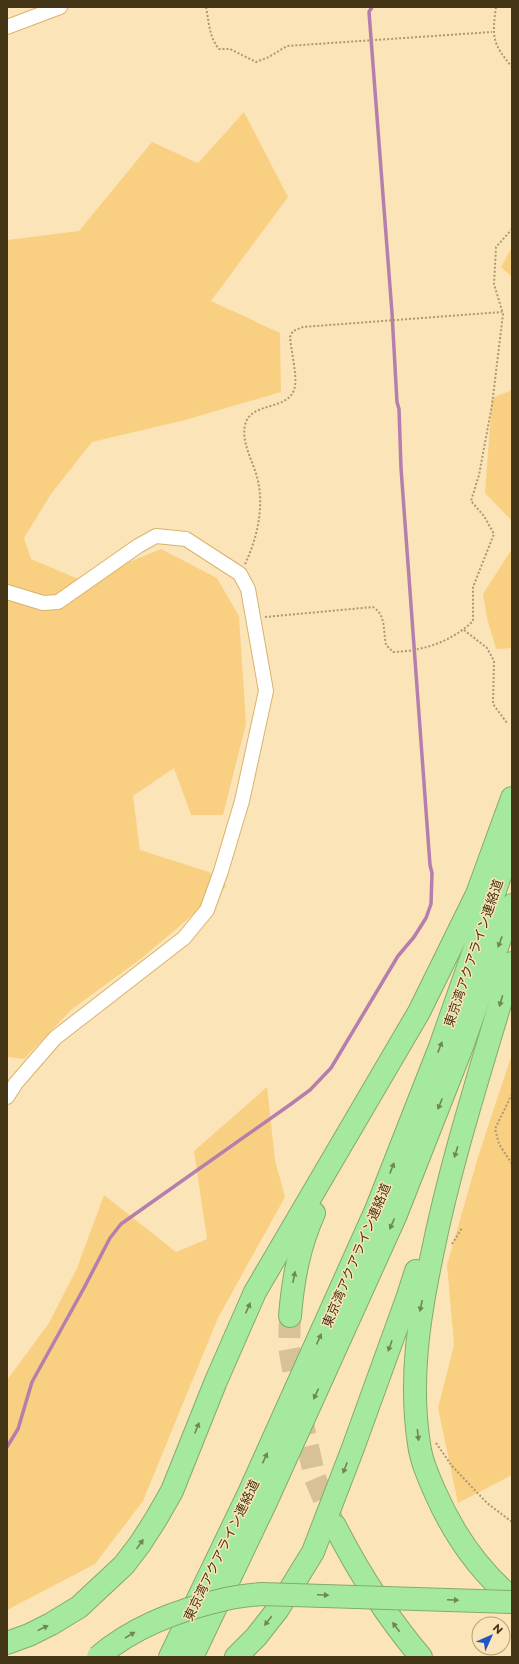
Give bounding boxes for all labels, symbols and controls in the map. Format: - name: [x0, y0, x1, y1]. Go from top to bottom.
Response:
- street label: 東京湾アクアライン連絡道: [440, 877, 506, 1029]
- one-way arrow: [496, 937, 502, 949]
- one-way arrow: [498, 995, 504, 1007]
- one-way arrow: [437, 1041, 443, 1053]
- one-way arrow: [436, 1098, 442, 1110]
- one-way arrow: [453, 1146, 459, 1158]
- one-way arrow: [390, 1162, 396, 1174]
- street label: 東京湾アクアライン連絡道: [318, 1180, 394, 1330]
- one-way arrow: [389, 1219, 395, 1230]
- one-way arrow: [292, 1271, 298, 1283]
- one-way arrow: [418, 1300, 424, 1312]
- one-way arrow: [245, 1302, 251, 1314]
- one-way arrow: [316, 1334, 322, 1345]
- one-way arrow: [386, 1341, 392, 1353]
- one-way arrow: [313, 1388, 319, 1400]
- one-way arrow: [195, 1421, 201, 1433]
- one-way arrow: [414, 1429, 421, 1442]
- one-way arrow: [262, 1452, 268, 1463]
- one-way arrow: [342, 1463, 348, 1475]
- street label: 東京湾アクアライン連絡道: [180, 1477, 262, 1623]
- one-way arrow: [136, 1539, 144, 1549]
- one-way arrow: [317, 1592, 330, 1598]
- one-way arrow: [447, 1597, 460, 1603]
- one-way arrow: [264, 1616, 273, 1627]
- north arrow: [471, 1616, 511, 1656]
- one-way arrow: [392, 1621, 401, 1632]
- text: N: [490, 1621, 506, 1637]
- one-way arrow: [37, 1625, 49, 1631]
- one-way arrow: [125, 1631, 135, 1639]

